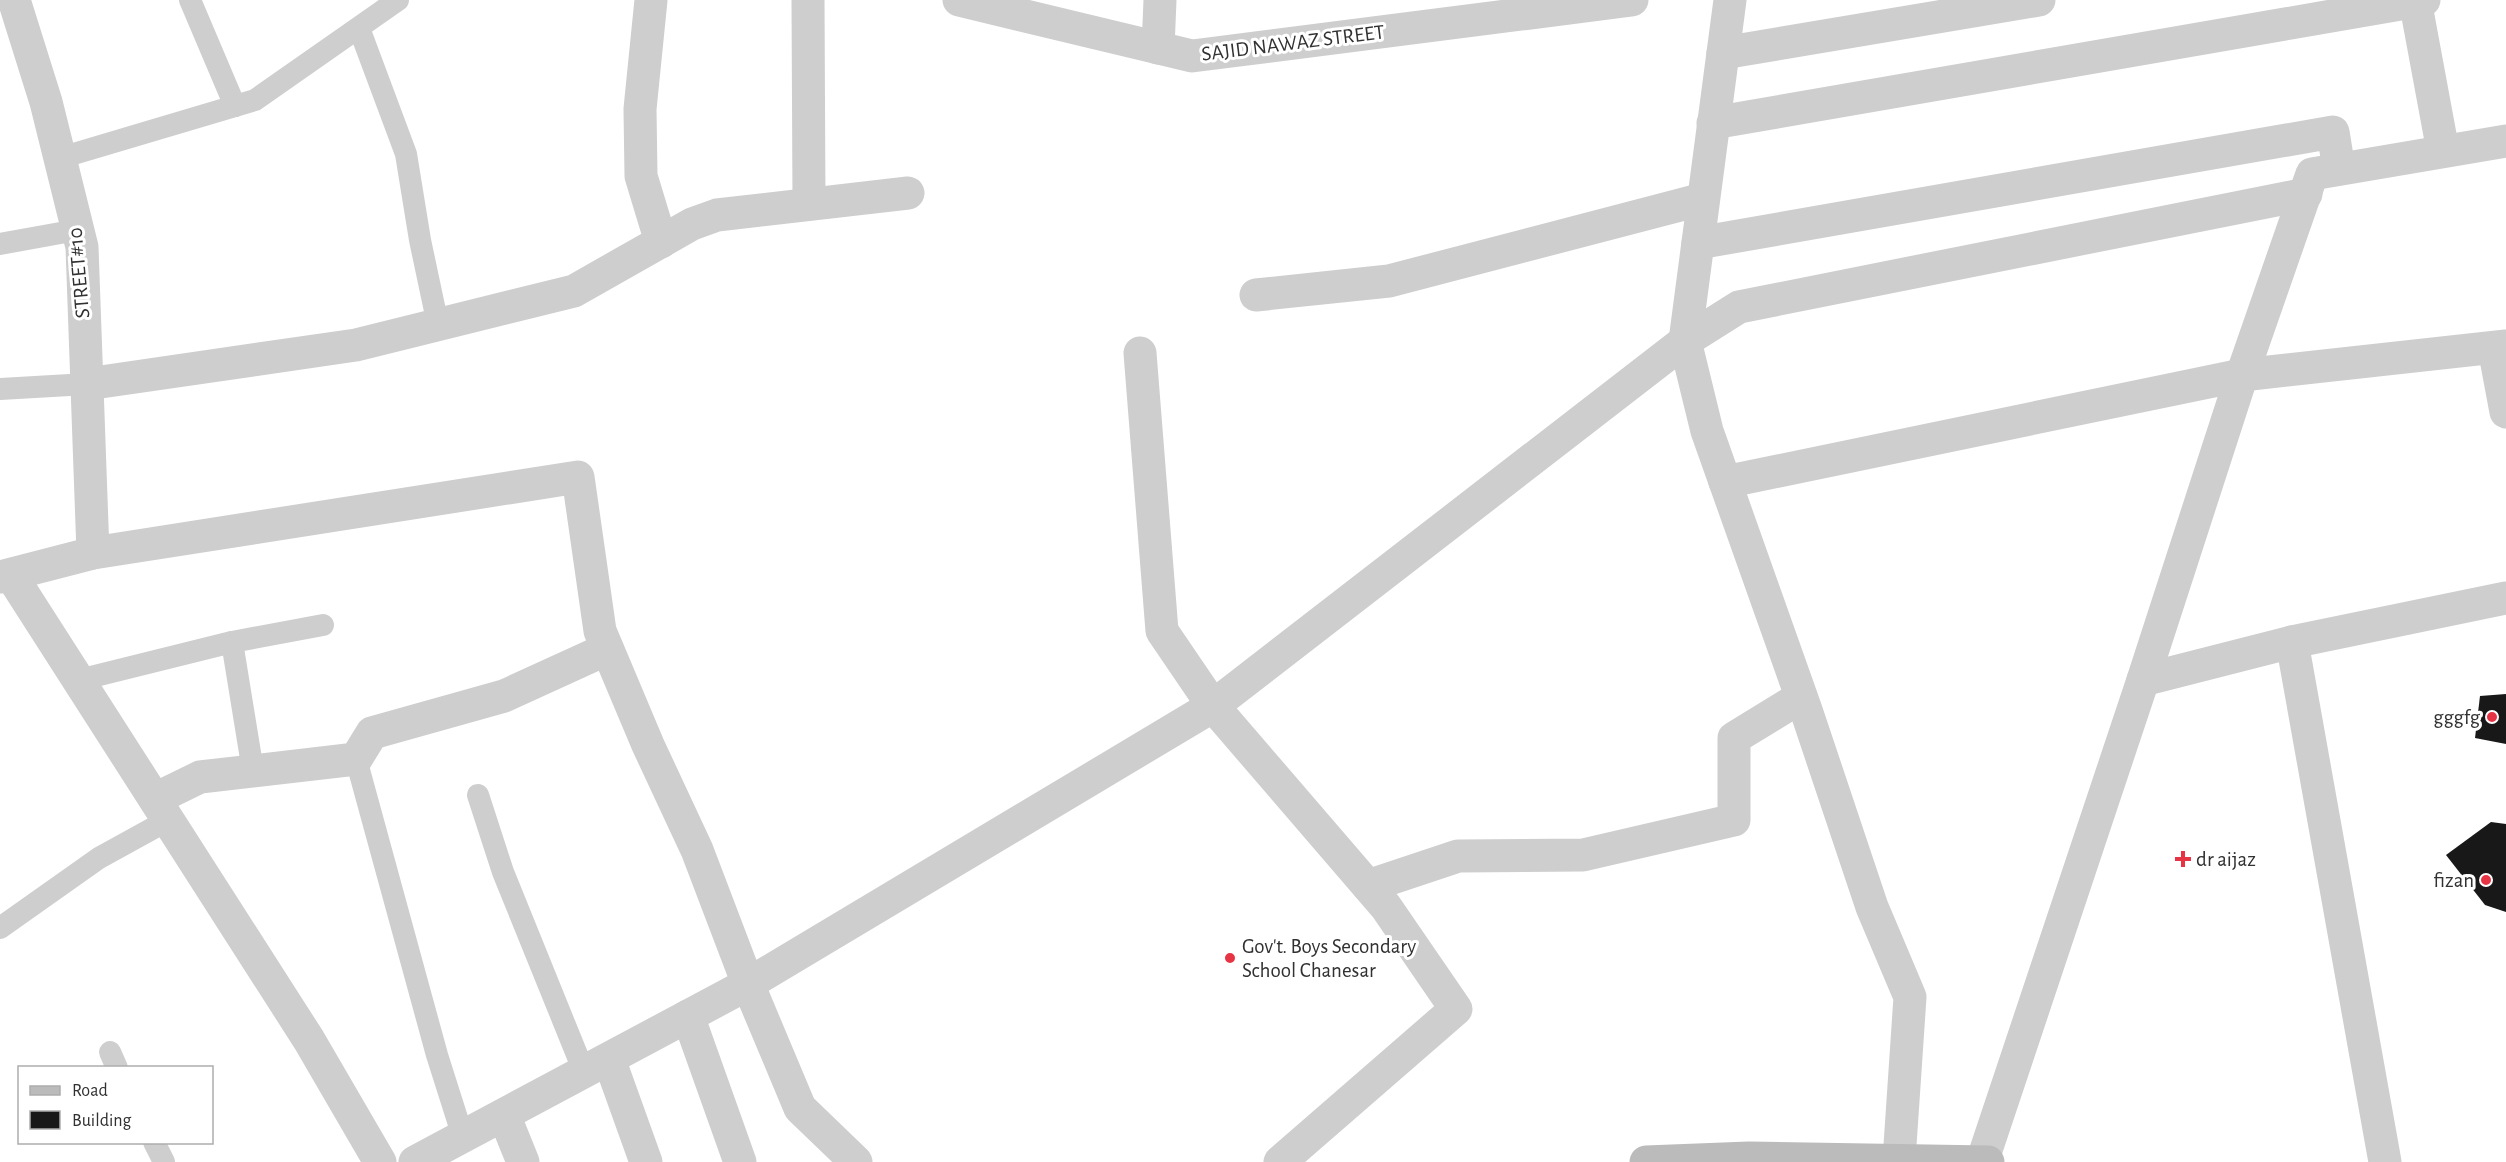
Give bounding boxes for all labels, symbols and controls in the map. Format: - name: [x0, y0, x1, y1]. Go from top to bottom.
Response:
- street label: SAJID NAWAZ STREET: [1200, 21, 1386, 65]
- street label: STREET#10: [65, 227, 93, 319]
- place label: gggfg: [2433, 707, 2481, 728]
- marker: gggfg: [2485, 710, 2499, 724]
- place label: dr aijaz: [2196, 849, 2256, 870]
- marker: dr aijaz: [2174, 850, 2192, 868]
- place label: fizan: [2433, 870, 2474, 891]
- marker: fizan: [2479, 873, 2493, 887]
- place label: Gov't. Boys Secondary School Chanesar: [1242, 936, 1416, 981]
- marker: Gov't. Boys Secondary School Chanesar: [1223, 951, 1237, 965]
- legend: [18, 1066, 213, 1144]
- text: Road: [72, 1082, 108, 1100]
- text: Building: [72, 1112, 132, 1130]

